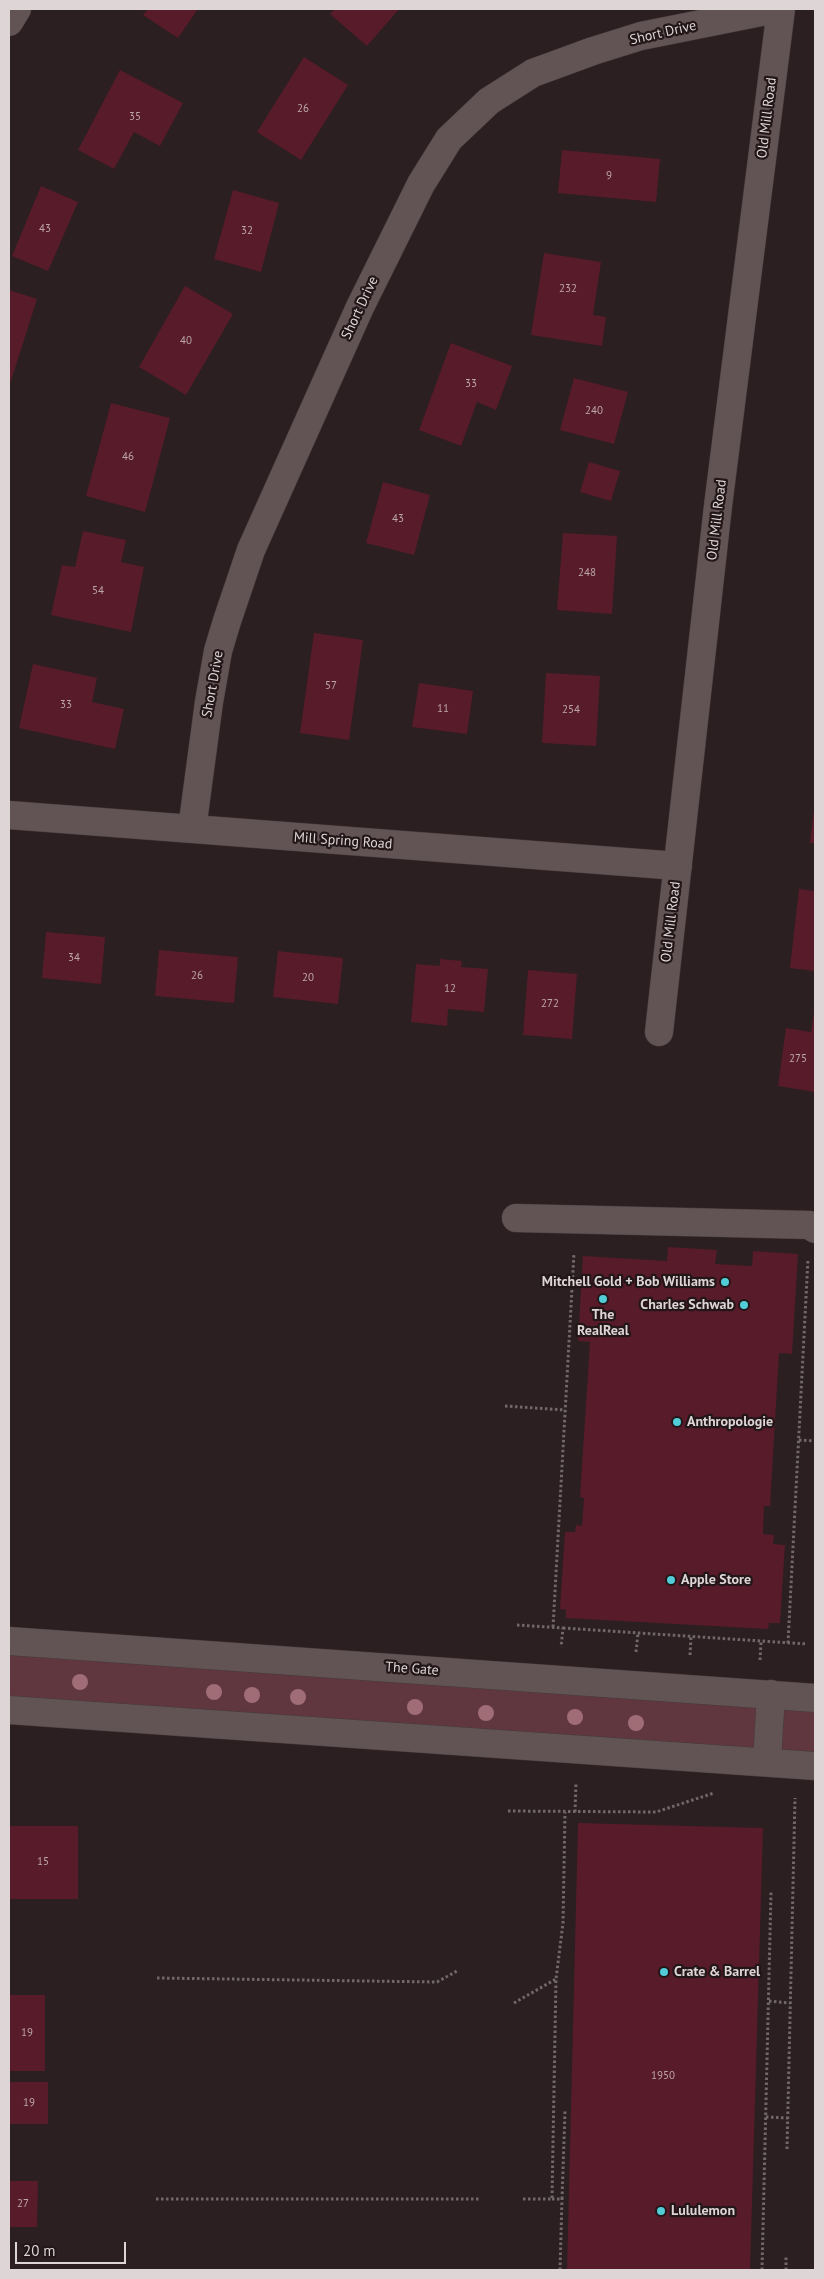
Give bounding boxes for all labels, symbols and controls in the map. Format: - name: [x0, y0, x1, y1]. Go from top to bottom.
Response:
- street label: Short Drive: [628, 17, 698, 49]
- street label: Old Mill Road: [754, 77, 780, 159]
- house number: 26: [297, 102, 309, 116]
- house number: 35: [129, 110, 141, 124]
- house number: 9: [606, 169, 612, 183]
- house number: 43: [39, 222, 51, 236]
- house number: 32: [241, 224, 253, 238]
- street label: Short Drive: [338, 274, 382, 342]
- house number: 232: [559, 282, 577, 296]
- house number: 40: [180, 334, 192, 348]
- house number: 33: [465, 377, 477, 391]
- house number: 240: [585, 404, 603, 418]
- house number: 46: [122, 450, 134, 464]
- street label: Old Mill Road: [704, 479, 730, 561]
- house number: 43: [392, 512, 404, 526]
- house number: 248: [578, 566, 596, 580]
- house number: 54: [92, 584, 104, 598]
- street label: Short Drive: [199, 649, 227, 719]
- house number: 57: [325, 679, 337, 693]
- house number: 33: [60, 698, 72, 712]
- house number: 11: [437, 702, 449, 716]
- house number: 254: [562, 703, 580, 717]
- street label: Mill Spring Road: [293, 829, 393, 853]
- street label: Old Mill Road: [658, 881, 684, 963]
- house number: 34: [68, 951, 80, 965]
- house number: 26: [191, 969, 203, 983]
- house number: 20: [302, 971, 314, 985]
- house number: 12: [444, 982, 456, 996]
- house number: 272: [541, 997, 559, 1011]
- house number: 275: [789, 1052, 807, 1066]
- place label: Mitchell Gold + Bob Williams: [542, 1274, 715, 1290]
- marker: Mitchell Gold + Bob Williams: [719, 1276, 731, 1288]
- marker: The RealReal: [597, 1293, 609, 1305]
- place label: Charles Schwab: [640, 1297, 734, 1313]
- marker: Charles Schwab: [738, 1299, 750, 1311]
- place label: The RealReal: [577, 1307, 629, 1340]
- place label: Anthropologie: [687, 1414, 773, 1430]
- marker: Anthropologie: [671, 1416, 683, 1428]
- place label: Apple Store: [681, 1572, 751, 1588]
- marker: Apple Store: [665, 1574, 677, 1586]
- street label: The Gate: [385, 1659, 439, 1679]
- house number: 15: [37, 1855, 49, 1869]
- place label: Crate & Barrel: [674, 1964, 760, 1980]
- marker: Crate & Barrel: [658, 1966, 670, 1978]
- house number: 19: [21, 2026, 33, 2040]
- house number: 1950: [651, 2069, 675, 2083]
- house number: 19: [23, 2096, 35, 2110]
- house number: 27: [17, 2197, 29, 2211]
- place label: Lululemon: [671, 2203, 735, 2219]
- marker: Lululemon: [655, 2205, 667, 2217]
- scale bar: [18, 2232, 129, 2264]
- text: 20 m: [23, 2241, 56, 2260]

